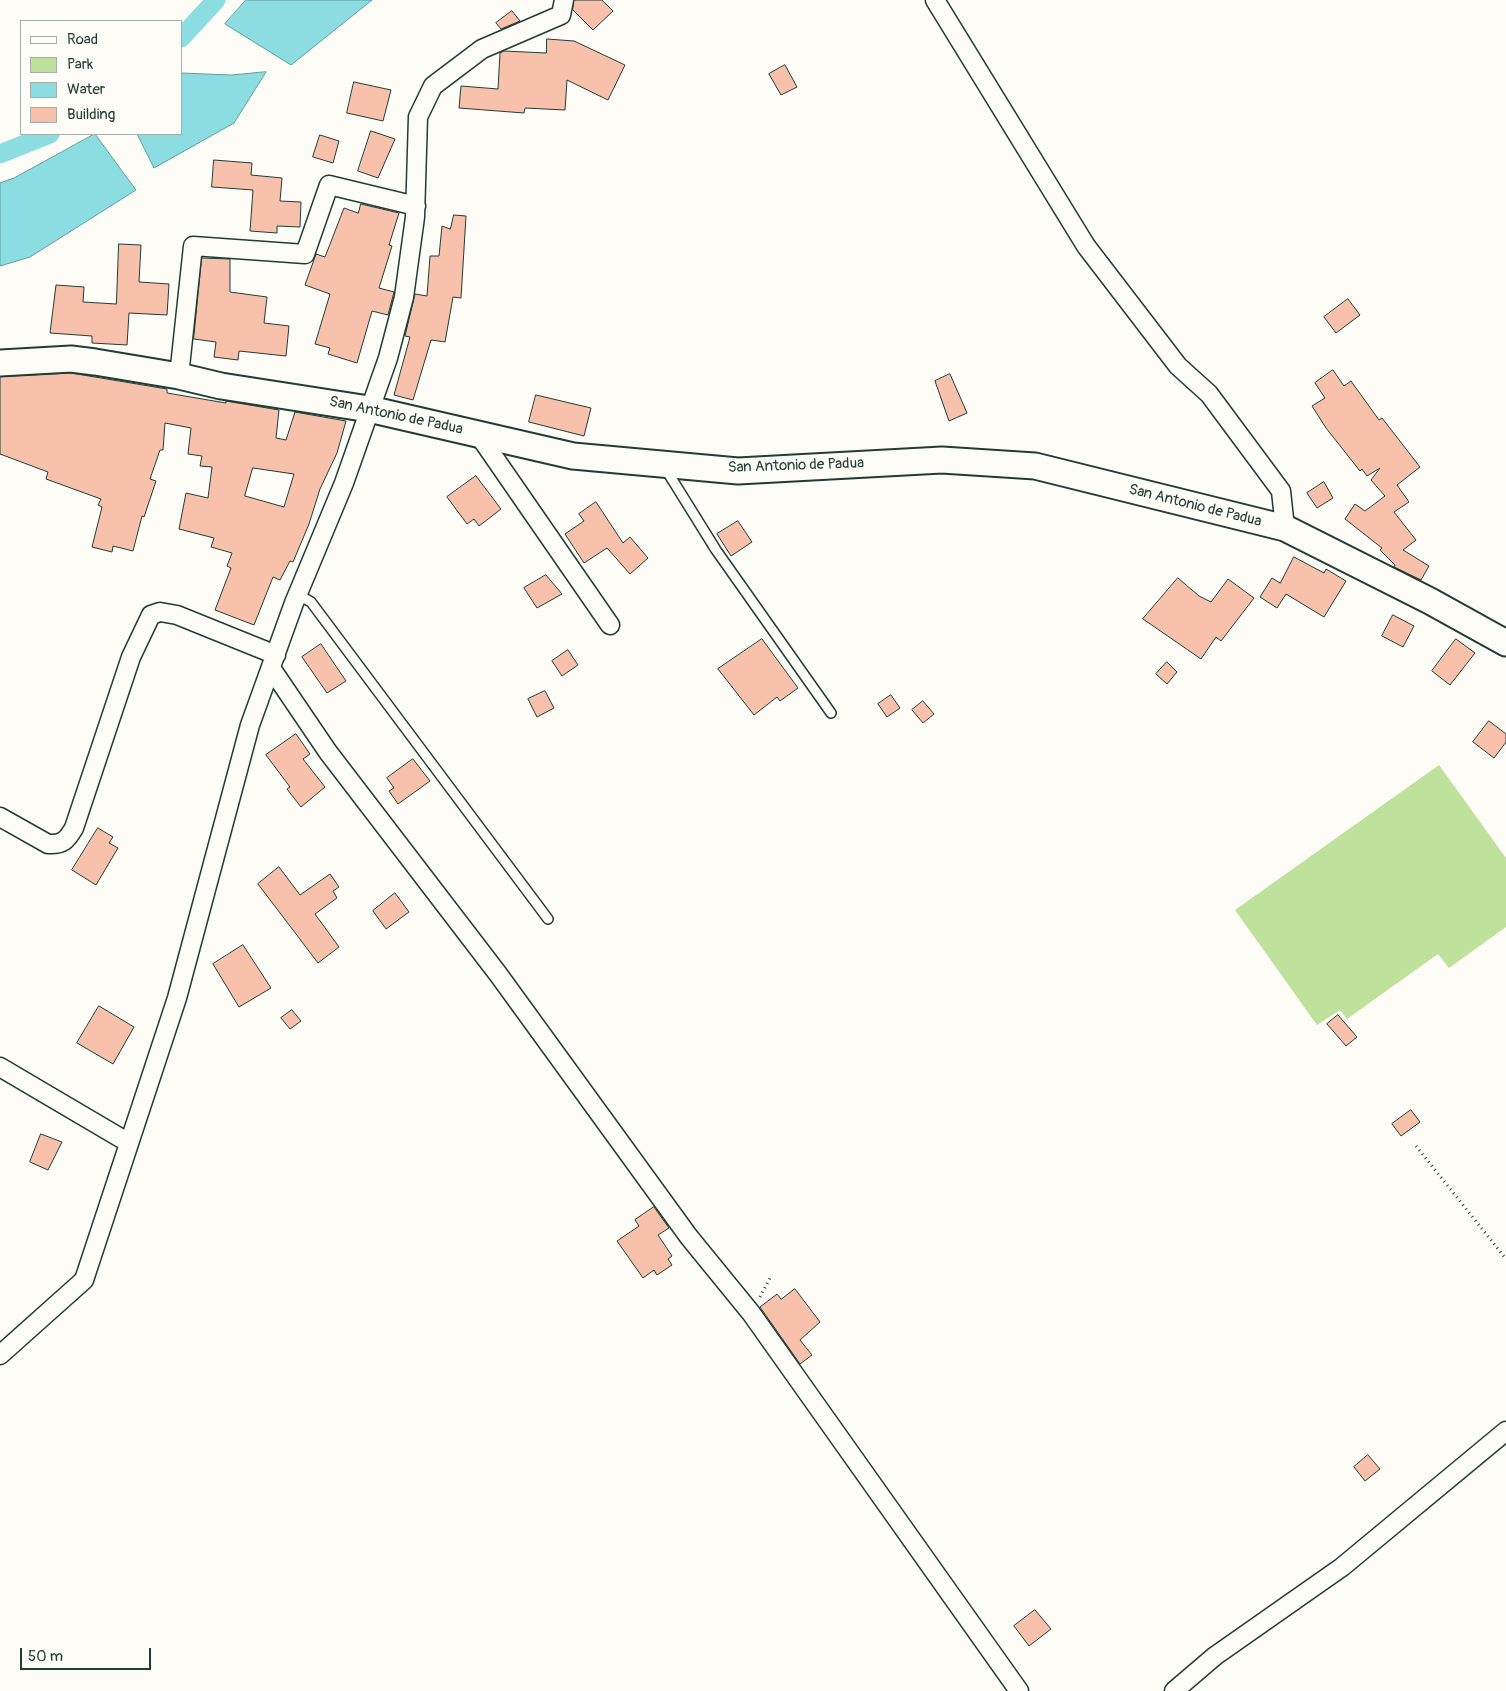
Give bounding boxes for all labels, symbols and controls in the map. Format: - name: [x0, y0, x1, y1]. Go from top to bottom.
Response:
- legend: [20, 20, 182, 135]
- text: Road: [67, 30, 98, 49]
- text: Park: [67, 55, 93, 74]
- text: Water: [67, 80, 105, 99]
- text: Building: [67, 105, 115, 124]
- street label: San Antonio de Padua: [328, 393, 464, 439]
- street label: San Antonio de Padua: [728, 455, 864, 477]
- street label: San Antonio de Padua: [1127, 481, 1263, 531]
- scale bar: [22, 1638, 154, 1670]
- text: 50 m: [28, 1647, 63, 1666]

